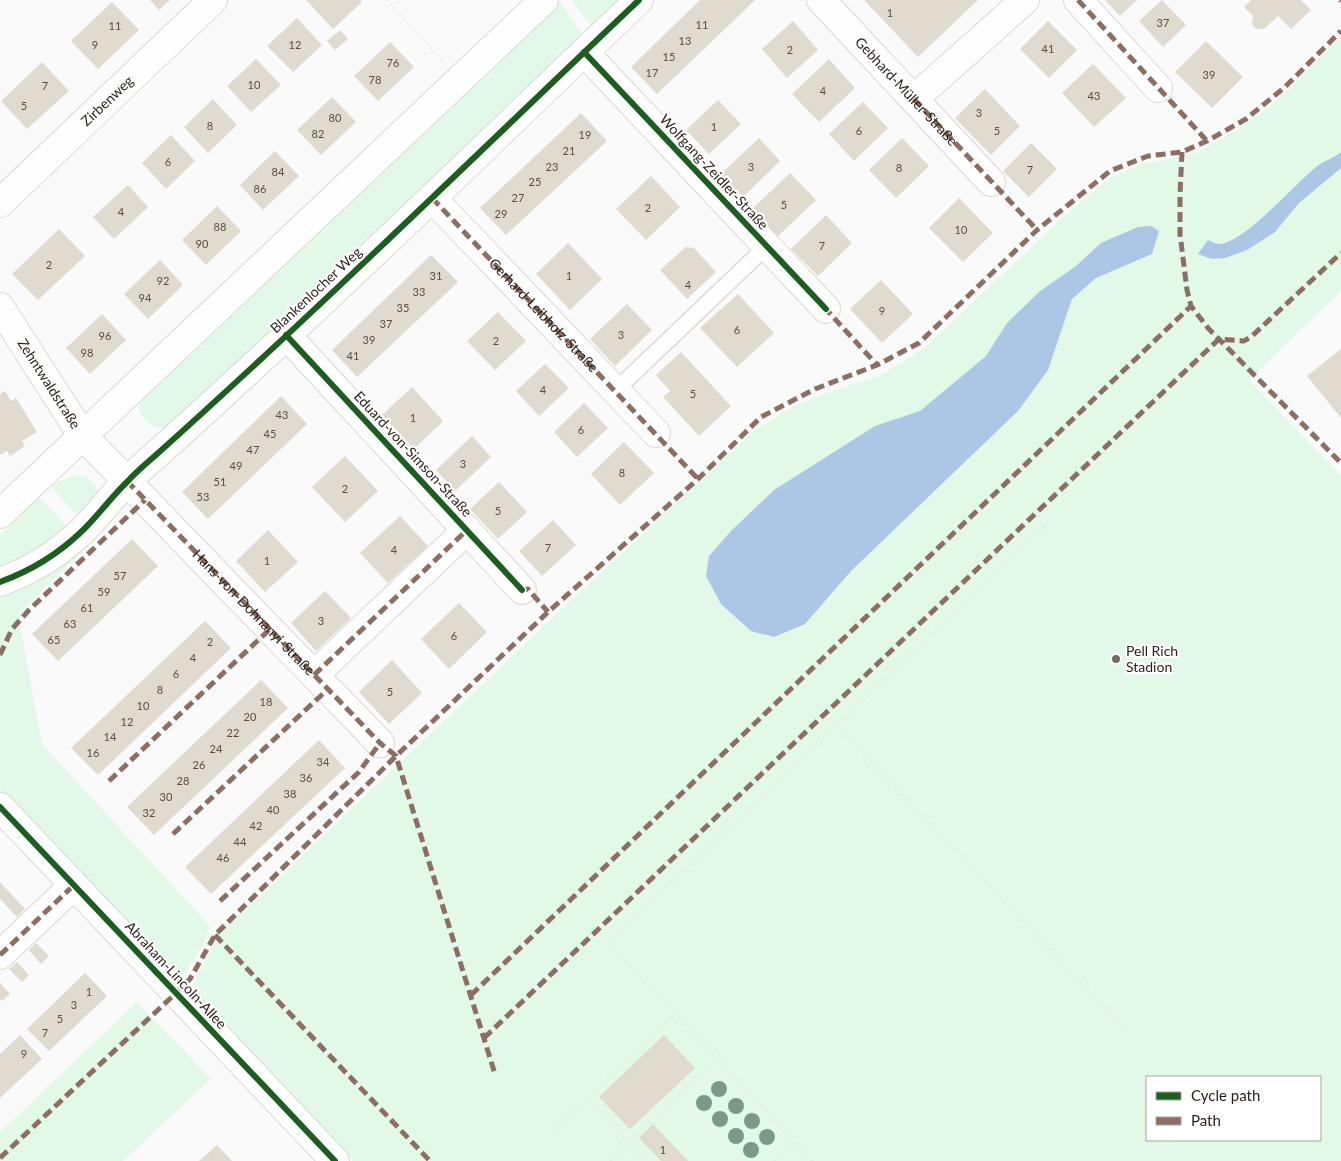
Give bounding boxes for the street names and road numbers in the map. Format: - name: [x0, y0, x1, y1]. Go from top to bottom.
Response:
- street label: Gebhard-Müller-Straße: [852, 33, 962, 149]
- street label: Zirbenweg: [77, 72, 136, 129]
- street label: Wolfgang-Zeidler-Straße: [657, 111, 772, 233]
- street label: Blankenlocher Weg: [266, 243, 365, 336]
- street label: Gerhard-Leibholz-Straße: [486, 254, 602, 375]
- street label: Zehntwaldstraße: [14, 335, 85, 432]
- street label: Eduard-von-Simson-Straße: [351, 387, 476, 520]
- street label: Hans-von-Dohnanyi-Straße: [189, 546, 319, 679]
- street label: Abraham-Lincoln-Allee: [122, 917, 231, 1032]

